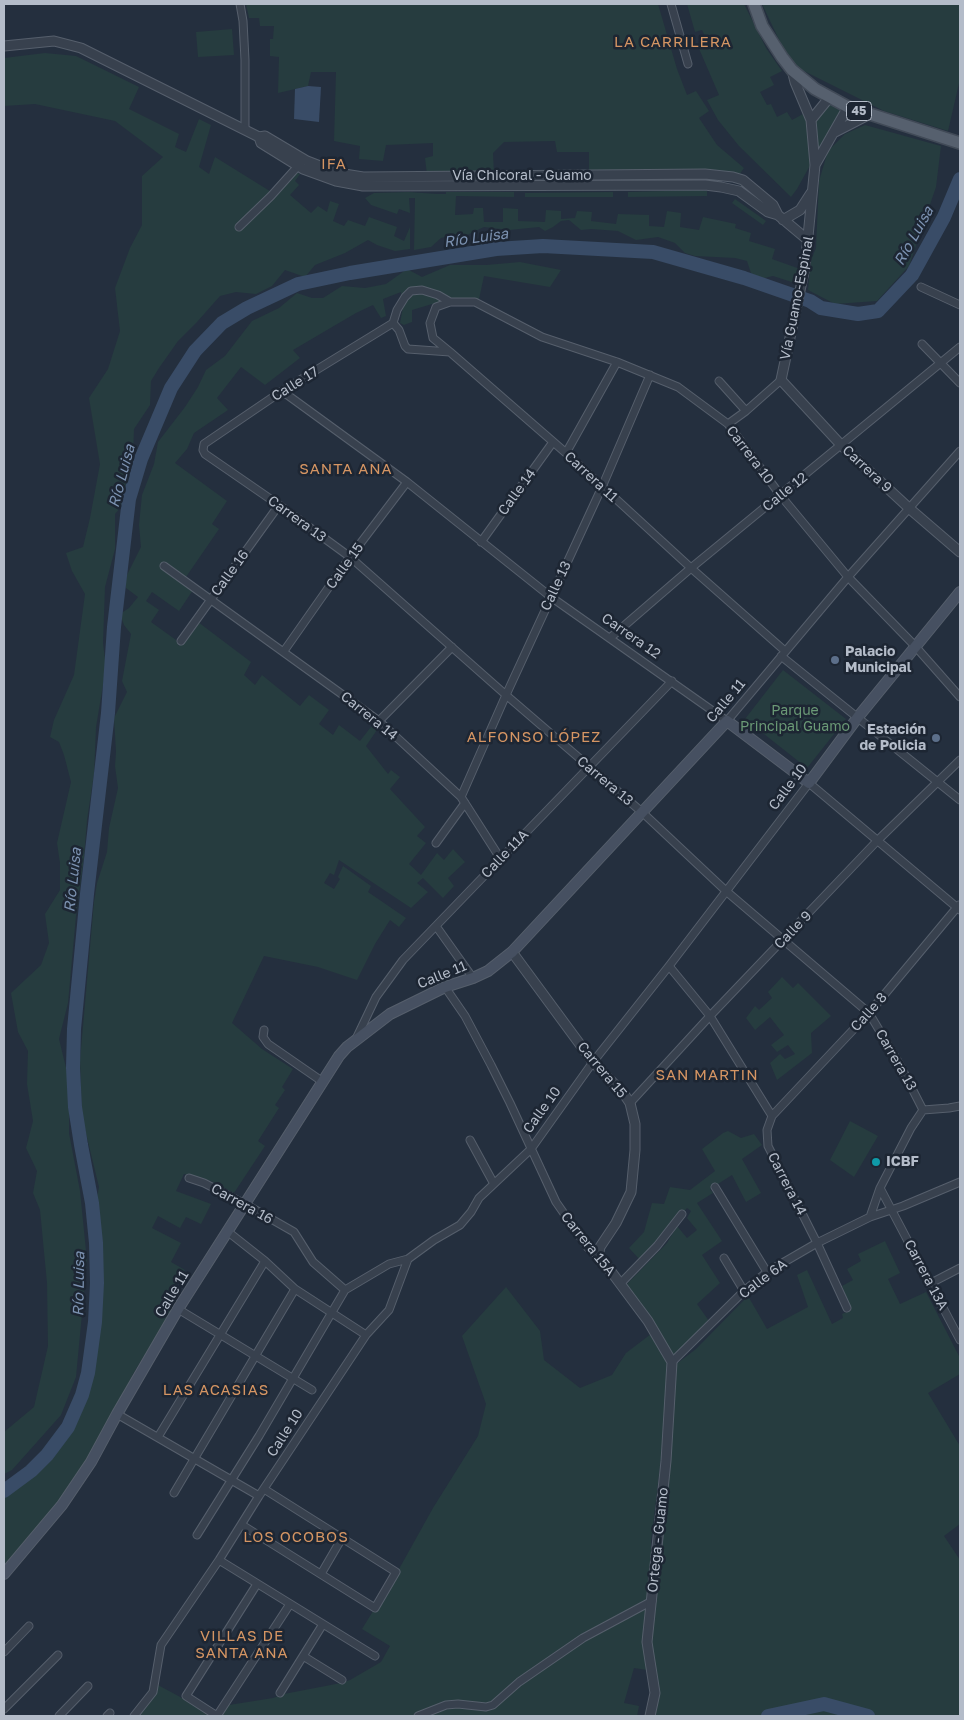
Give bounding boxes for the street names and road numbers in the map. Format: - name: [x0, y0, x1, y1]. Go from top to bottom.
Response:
- road number: 45: [846, 102, 872, 120]
- street label: Vía Chicoral - Guamo: [452, 168, 592, 184]
- street label: Vía Guamo-Espinal: [777, 234, 817, 362]
- street label: Calle 17: [268, 363, 322, 405]
- street label: Carrera 10: [723, 423, 777, 487]
- street label: Carrera 9: [839, 442, 895, 496]
- street label: Carrera 11: [561, 448, 621, 506]
- street label: Calle 14: [495, 466, 539, 518]
- street label: Calle 12: [759, 469, 811, 515]
- street label: Carrera 13: [265, 492, 329, 546]
- street label: Calle 15: [323, 540, 367, 592]
- street label: Calle 16: [208, 547, 252, 599]
- street label: Calle 13: [537, 559, 575, 613]
- street label: Carrera 12: [598, 610, 664, 662]
- street label: Calle 11: [703, 676, 749, 726]
- street label: Carrera 14: [337, 688, 401, 744]
- street label: Carrera 13: [574, 753, 636, 809]
- street label: Calle 10: [765, 761, 811, 813]
- street label: Calle 11A: [478, 826, 532, 882]
- street label: Calle 9: [771, 907, 815, 953]
- street label: Calle 11: [415, 958, 469, 992]
- street label: Calle 8: [847, 989, 891, 1035]
- street label: Carrera 13: [872, 1026, 920, 1094]
- street label: Carrera 15: [574, 1039, 630, 1101]
- street label: Calle 10: [520, 1083, 564, 1137]
- street label: Carrera 14: [764, 1150, 810, 1218]
- street label: Carrera 16: [208, 1180, 276, 1228]
- street label: Carrera 15A: [557, 1209, 619, 1279]
- street label: Carrera 13A: [900, 1237, 952, 1313]
- street label: Calle 6A: [736, 1256, 790, 1302]
- street label: Calle 11: [152, 1268, 192, 1320]
- street label: Calle 10: [263, 1406, 307, 1460]
- street label: Ortega - Guamo: [644, 1487, 672, 1593]

